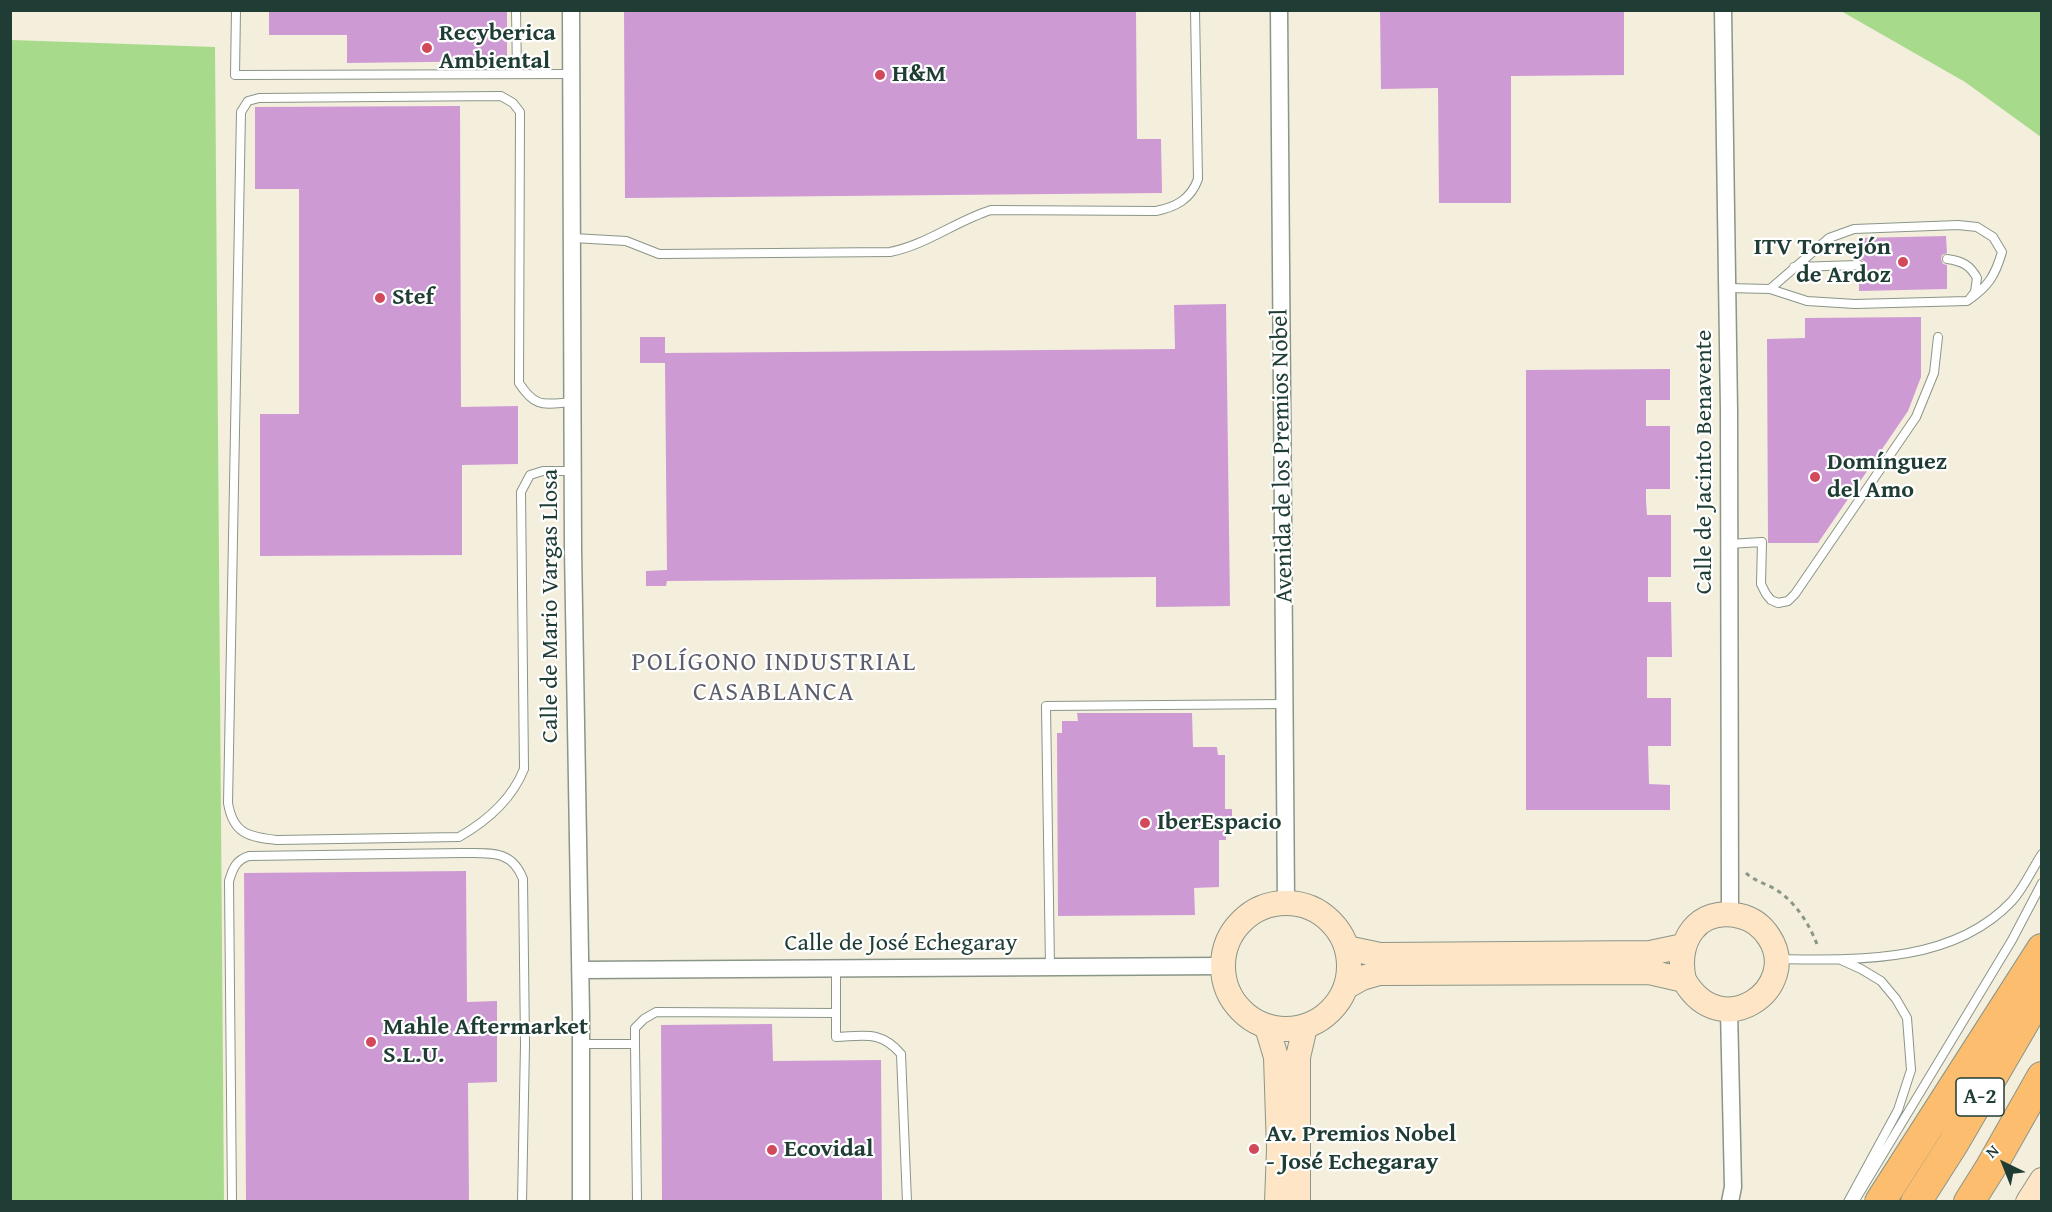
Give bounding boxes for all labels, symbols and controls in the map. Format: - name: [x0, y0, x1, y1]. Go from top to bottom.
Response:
- place label: Recyberica Ambiental: [439, 20, 556, 76]
- marker: Recyberica Ambiental: [420, 41, 434, 55]
- place label: H&M: [892, 61, 946, 89]
- marker: H&M: [873, 68, 887, 82]
- place label: ITV Torrejón de Ardoz: [1754, 234, 1891, 290]
- marker: ITV Torrejón de Ardoz: [1896, 255, 1910, 269]
- place label: Stef: [392, 284, 434, 312]
- marker: Stef: [373, 291, 387, 305]
- street label: Avenida de los Premios Nobel: [1266, 309, 1300, 603]
- street label: Calle de Jacinto Benavente: [1691, 330, 1719, 594]
- place label: Domínguez del Amo: [1827, 449, 1947, 505]
- street label: Calle de Mario Vargas Llosa: [537, 469, 565, 743]
- marker: Domínguez del Amo: [1808, 470, 1822, 484]
- district label: POLÍGONO INDUSTRIAL CASABLANCA: [631, 647, 917, 708]
- place label: IberEspacio: [1157, 809, 1281, 837]
- marker: IberEspacio: [1138, 816, 1152, 830]
- street label: Calle de José Echegaray: [784, 930, 1018, 958]
- place label: Mahle Aftermarket S.L.U.: [383, 1014, 588, 1070]
- marker: Mahle Aftermarket S.L.U.: [364, 1035, 378, 1049]
- road number: A-2: [1956, 1078, 2004, 1116]
- place label: Av. Premios Nobel - José Echegaray: [1266, 1121, 1456, 1177]
- north arrow: [1974, 1134, 2034, 1194]
- place label: Ecovidal: [784, 1136, 873, 1164]
- text: N: [1980, 1138, 2004, 1163]
- marker: Av. Premios Nobel - José Echegaray: [1247, 1142, 1261, 1156]
- marker: Ecovidal: [765, 1143, 779, 1157]

